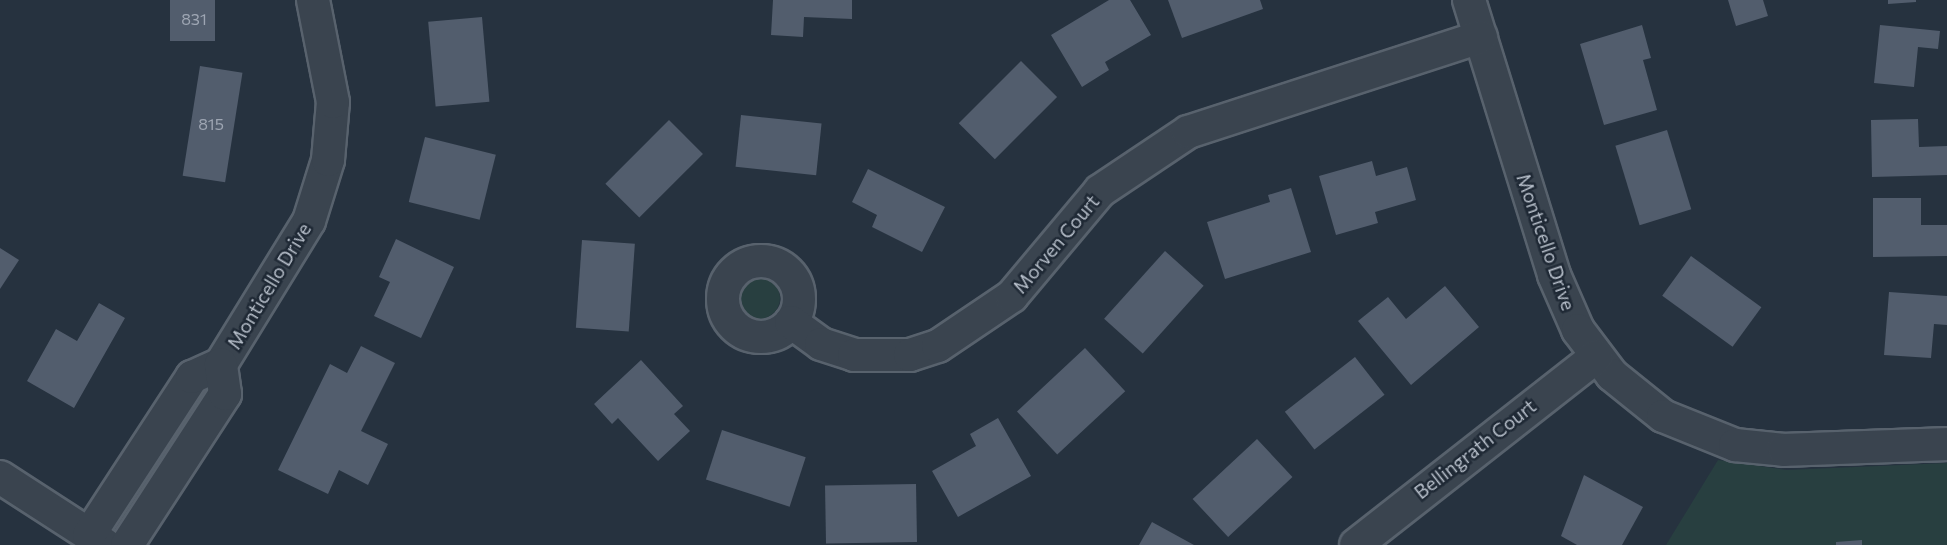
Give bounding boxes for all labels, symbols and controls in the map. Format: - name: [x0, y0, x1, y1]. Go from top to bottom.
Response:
- house number: 831: [181, 9, 207, 29]
- house number: 815: [198, 114, 224, 134]
- street label: Monticello Drive: [1512, 171, 1580, 313]
- street label: Morven Court: [1008, 190, 1104, 298]
- street label: Monticello Drive: [222, 219, 316, 353]
- street label: Bellingrath Court: [1410, 394, 1540, 504]

